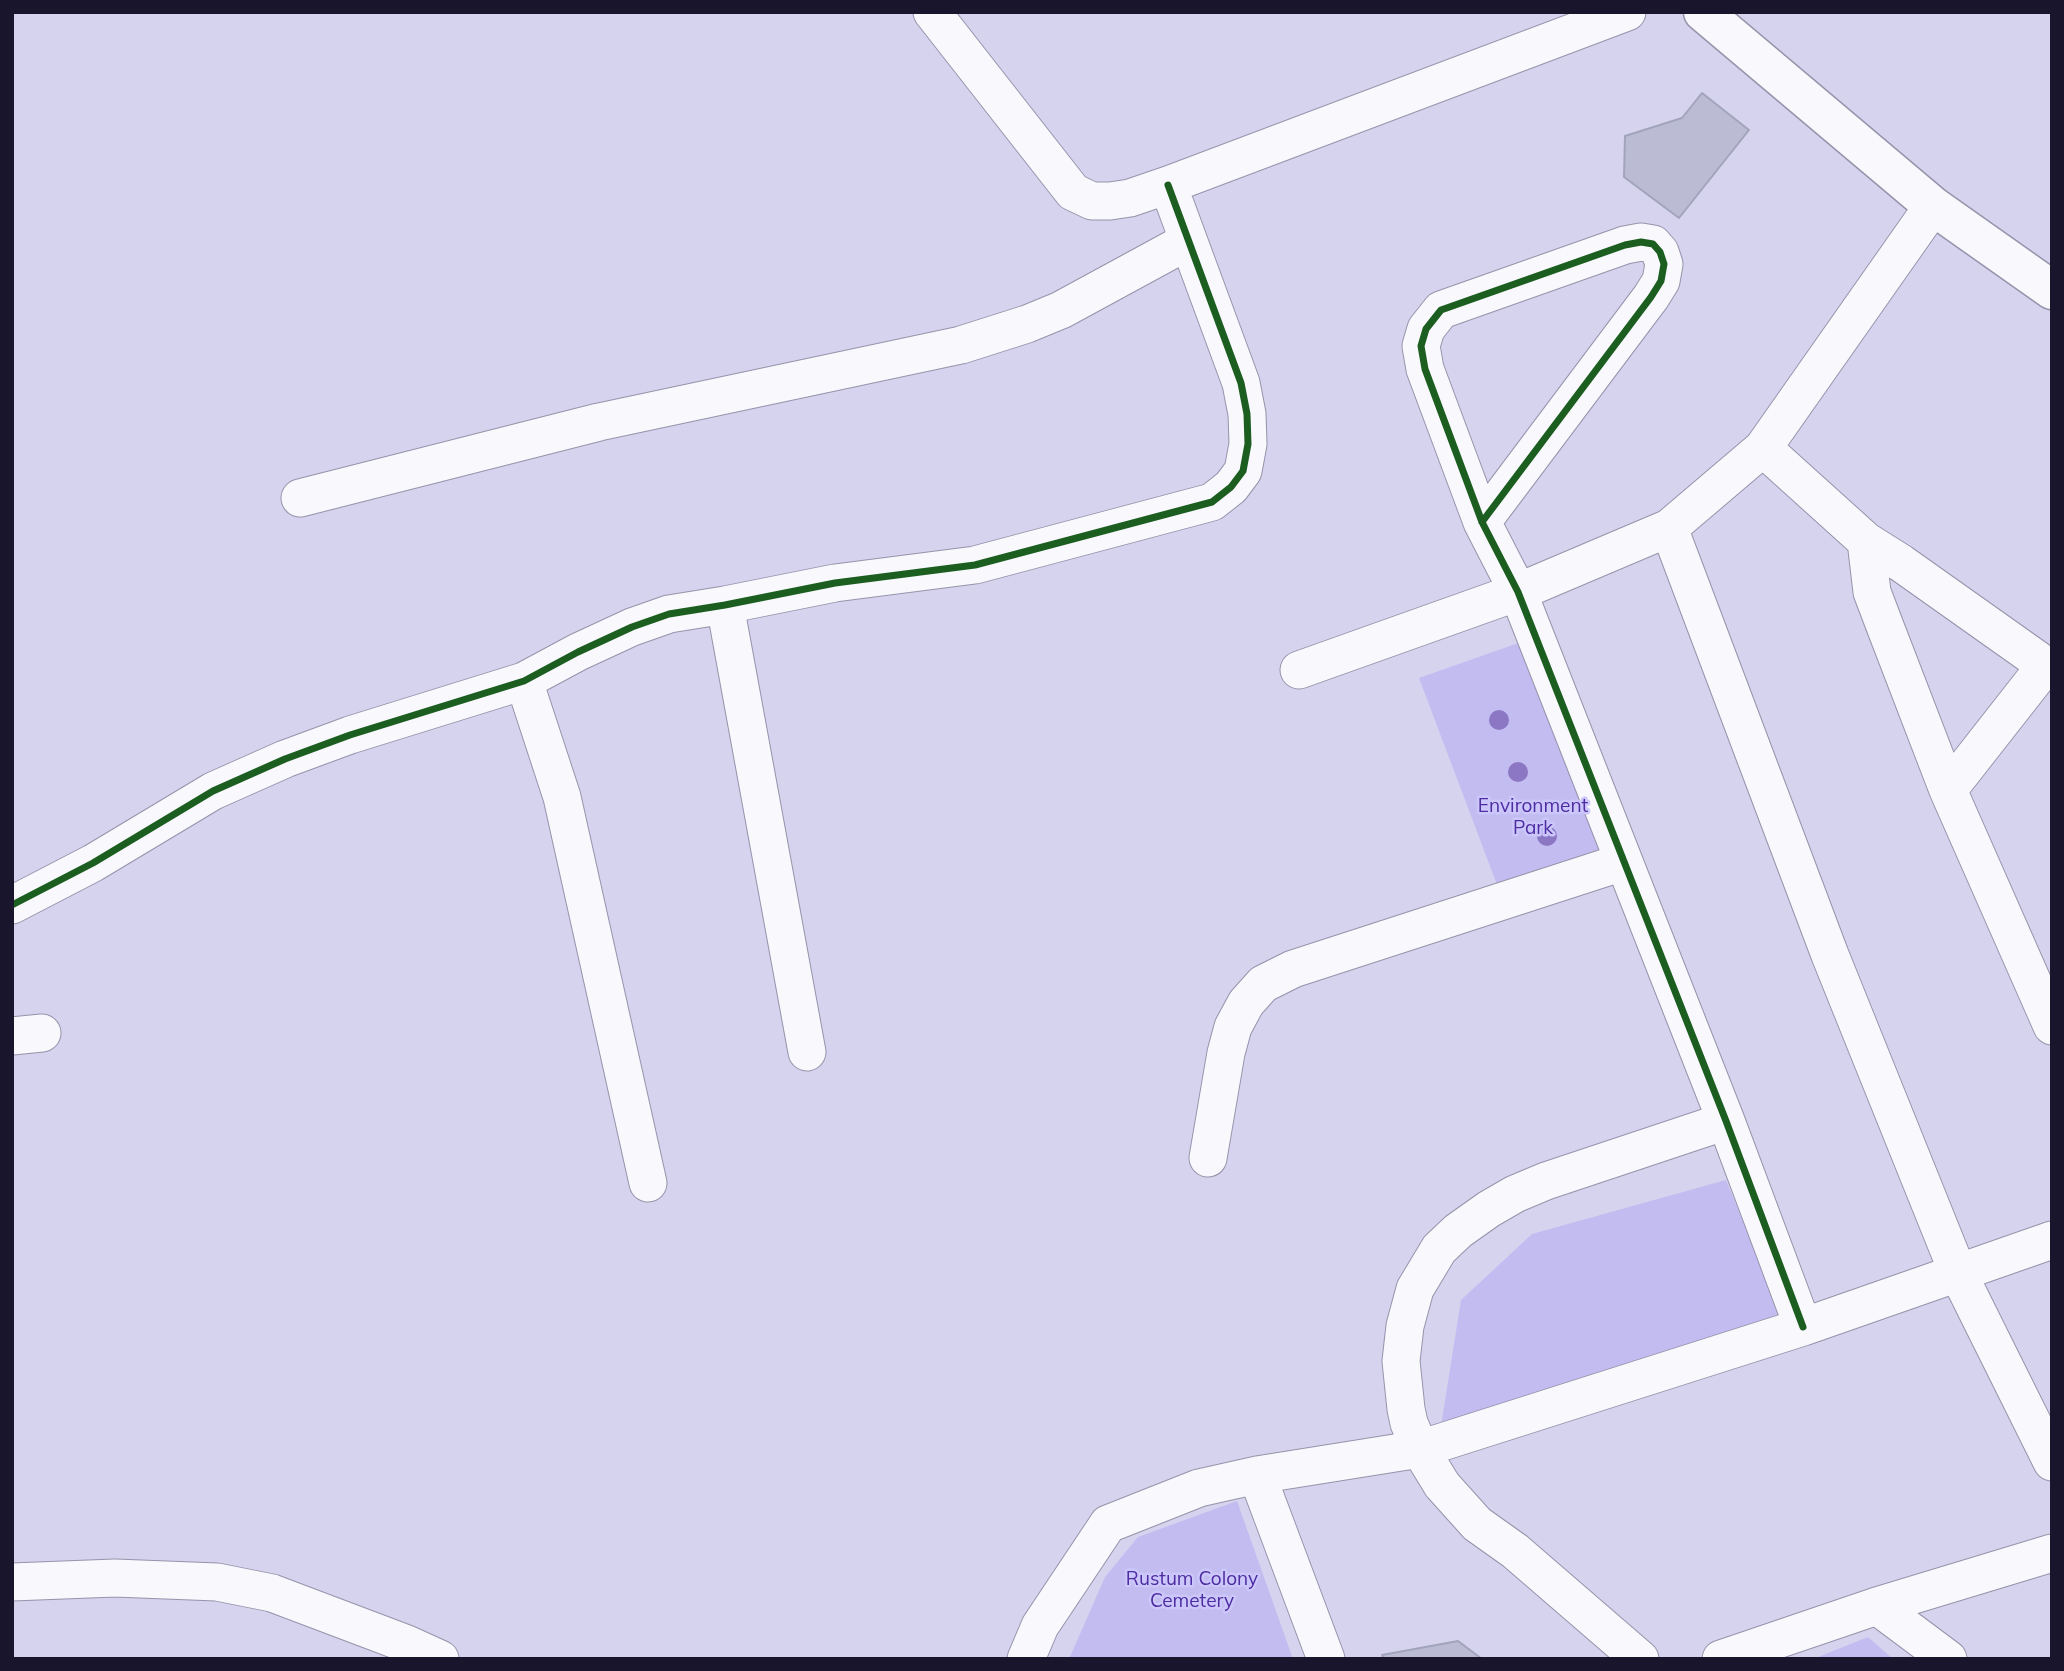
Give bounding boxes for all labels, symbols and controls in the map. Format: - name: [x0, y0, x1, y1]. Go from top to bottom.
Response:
- park label: Environment Park: [1478, 795, 1588, 839]
- park label: Rustum Colony Cemetery: [1126, 1568, 1258, 1612]

